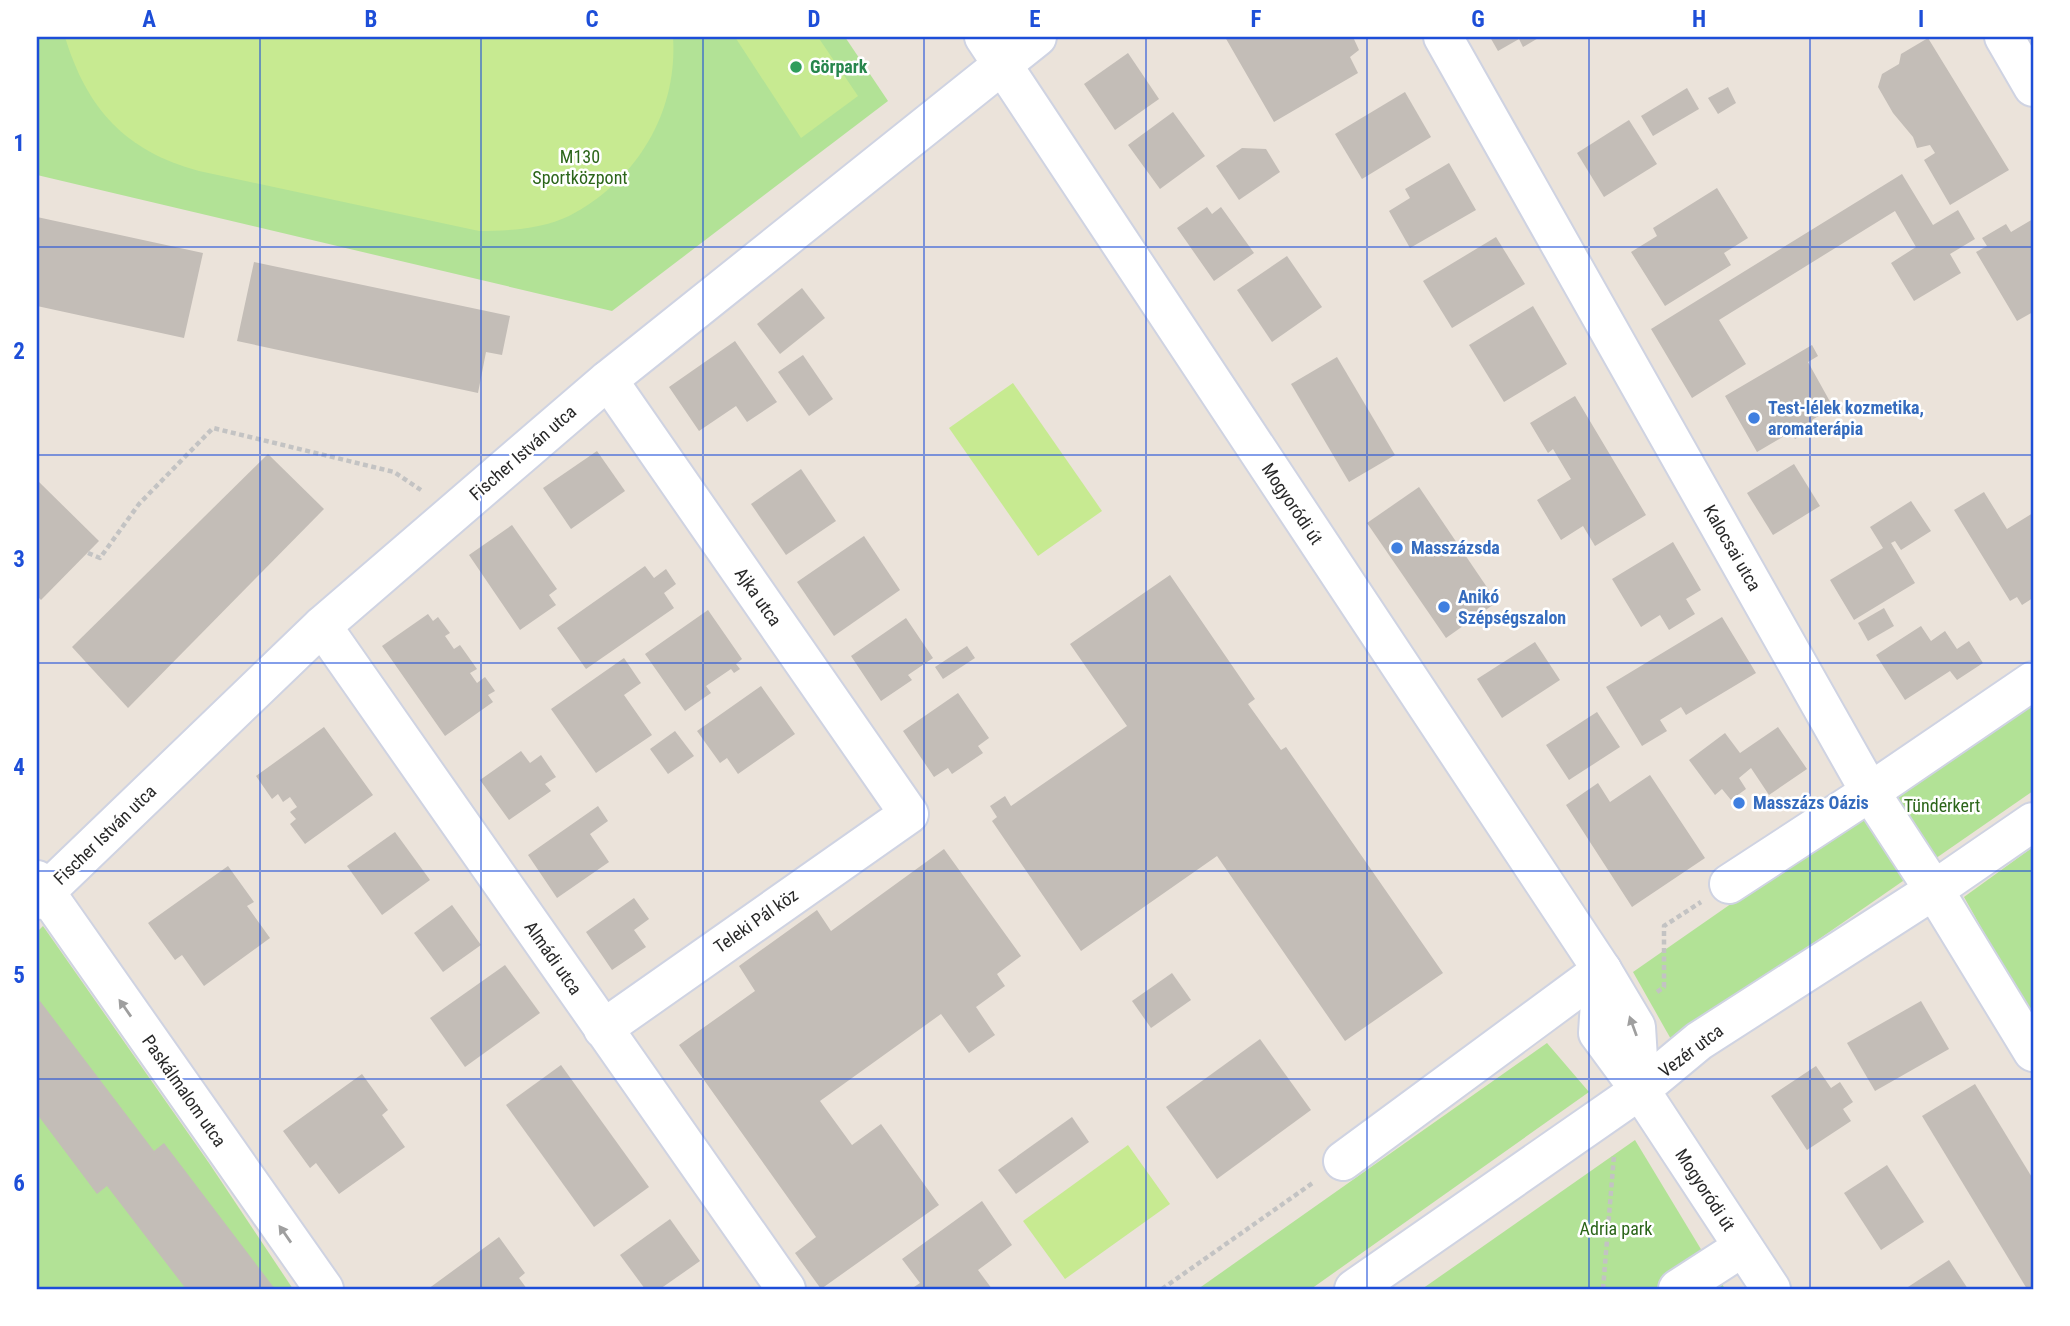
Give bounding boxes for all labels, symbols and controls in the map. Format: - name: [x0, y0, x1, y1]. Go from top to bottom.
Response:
- text: A: [142, 6, 156, 33]
- text: B: [365, 6, 377, 33]
- text: C: [585, 6, 599, 33]
- text: D: [808, 6, 821, 33]
- text: E: [1029, 6, 1041, 33]
- text: F: [1251, 6, 1262, 33]
- text: G: [1471, 6, 1485, 33]
- text: H: [1692, 6, 1706, 33]
- text: I: [1918, 6, 1924, 33]
- place label: Görpark: [810, 56, 868, 77]
- marker: Görpark: [788, 59, 804, 75]
- text: 1: [13, 130, 25, 157]
- park label: M130 Sportközpont: [532, 146, 628, 188]
- text: 2: [13, 338, 25, 365]
- place label: Test-lélek kozmetika, aromaterápia: [1768, 397, 1924, 439]
- street label: Fischer István utca: [465, 401, 580, 505]
- marker: Test-lélek kozmetika, aromaterápia: [1746, 410, 1762, 426]
- street label: Mogyoródi út: [1258, 459, 1327, 548]
- street label: Kalocsai utca: [1699, 501, 1766, 595]
- place label: Masszázsda: [1411, 537, 1500, 558]
- marker: Masszázsda: [1389, 540, 1405, 556]
- text: 3: [13, 546, 25, 573]
- street label: Ajka utca: [731, 564, 786, 630]
- place label: Anikó Szépségszalon: [1458, 586, 1566, 628]
- marker: Anikó Szépségszalon: [1436, 599, 1452, 615]
- text: 4: [13, 754, 25, 781]
- street label: Fischer István utca: [49, 781, 160, 889]
- place label: Masszázs Oázis: [1753, 792, 1869, 813]
- marker: Masszázs Oázis: [1731, 795, 1747, 811]
- park label: Tündérkert: [1904, 795, 1980, 816]
- street label: Teleki Pál köz: [710, 884, 802, 957]
- street label: Almádi utca: [520, 917, 586, 998]
- text: 5: [13, 962, 25, 989]
- one-way arrow: [118, 999, 132, 1017]
- one-way arrow: [1627, 1015, 1638, 1036]
- street label: Vezér utca: [1654, 1020, 1727, 1082]
- street label: Paskálmalom utca: [138, 1031, 231, 1151]
- street label: Mogyoródi út: [1671, 1145, 1740, 1235]
- text: 6: [13, 1170, 25, 1197]
- park label: Adria park: [1580, 1218, 1652, 1239]
- one-way arrow: [278, 1225, 292, 1243]

